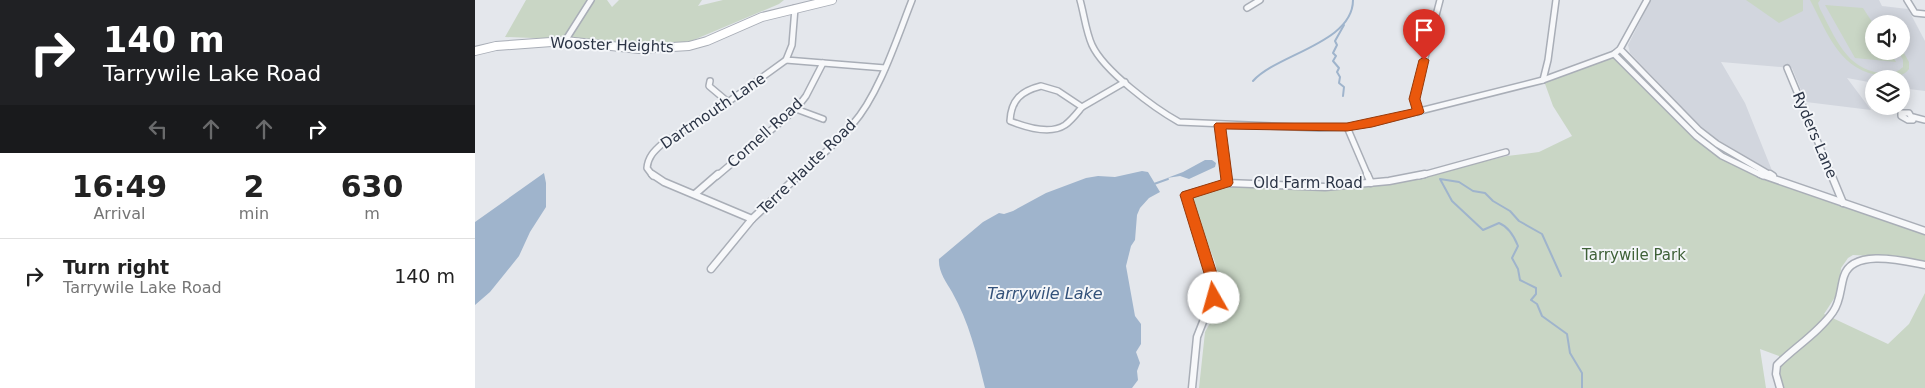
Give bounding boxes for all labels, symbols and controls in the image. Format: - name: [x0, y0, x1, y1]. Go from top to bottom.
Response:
- pin: [1403, 9, 1445, 60]
- map controls: [1865, 15, 1910, 115]
- button: sound: [1865, 15, 1910, 60]
- icon: arrive: [1410, 16, 1438, 44]
- icon: right: [20, 20, 85, 85]
- text: 140 m: [103, 20, 225, 60]
- street label: Wooster Heights: [550, 34, 674, 56]
- text: Tarrywile Lake Road: [103, 61, 321, 86]
- street label: Dartmouth Lane: [657, 69, 769, 153]
- button: layers: [1865, 70, 1910, 115]
- street label: Ryders Lane: [1789, 89, 1841, 181]
- street label: Cornell Road: [724, 95, 806, 171]
- icon: left: [144, 115, 172, 143]
- icon: ahead: [197, 115, 225, 143]
- icon: ahead: [250, 115, 278, 143]
- icon: right: [303, 115, 331, 143]
- street label: Terre Haute Road: [754, 116, 860, 219]
- text: 16:49: [72, 169, 167, 204]
- text: 2: [243, 169, 264, 204]
- text: 630: [341, 169, 403, 204]
- street label: Old Farm Road: [1253, 174, 1363, 192]
- text: Arrival: [93, 204, 145, 223]
- text: min: [239, 204, 269, 223]
- text: m: [364, 204, 380, 223]
- park label: Tarrywile Park: [1581, 246, 1686, 264]
- text: Turn right: [63, 256, 169, 278]
- icon: right: [20, 262, 48, 290]
- text: 140 m: [394, 265, 455, 287]
- position arrow: [1187, 271, 1239, 323]
- text: Tarrywile Lake Road: [63, 278, 222, 297]
- water label: Tarrywile Lake: [987, 284, 1103, 303]

